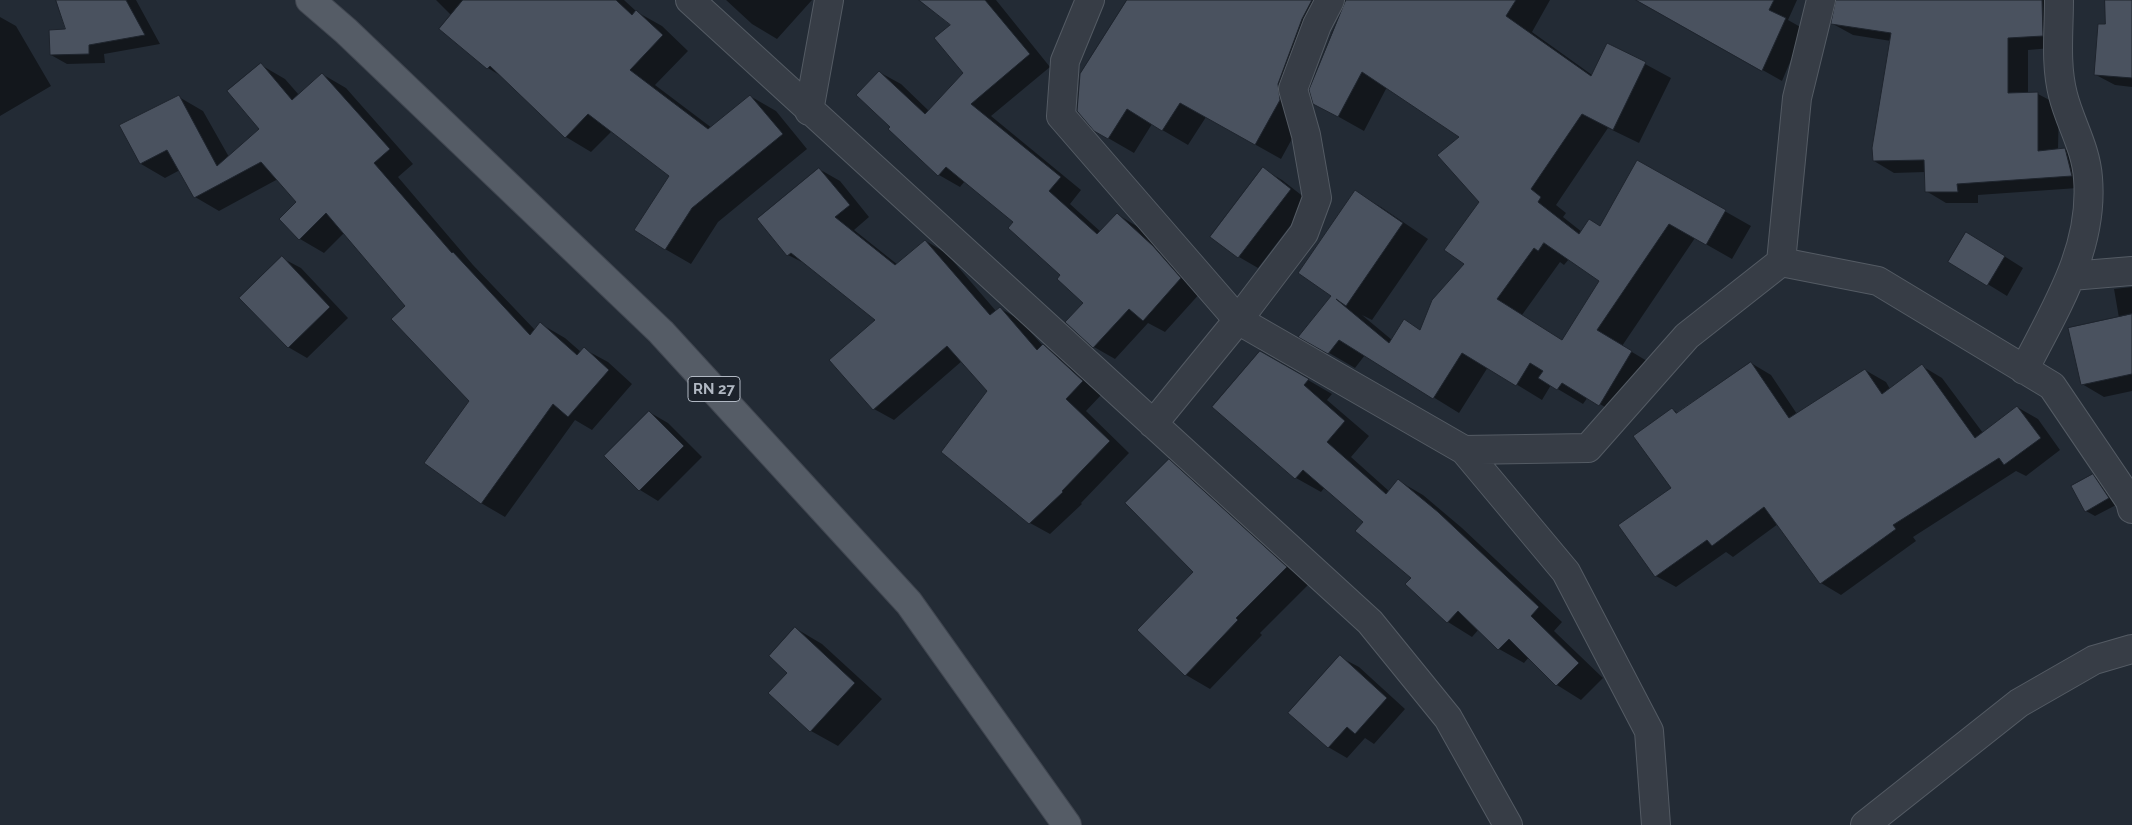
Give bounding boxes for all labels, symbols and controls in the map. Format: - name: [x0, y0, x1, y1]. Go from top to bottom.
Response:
- road number: RN 27: [688, 376, 740, 402]

